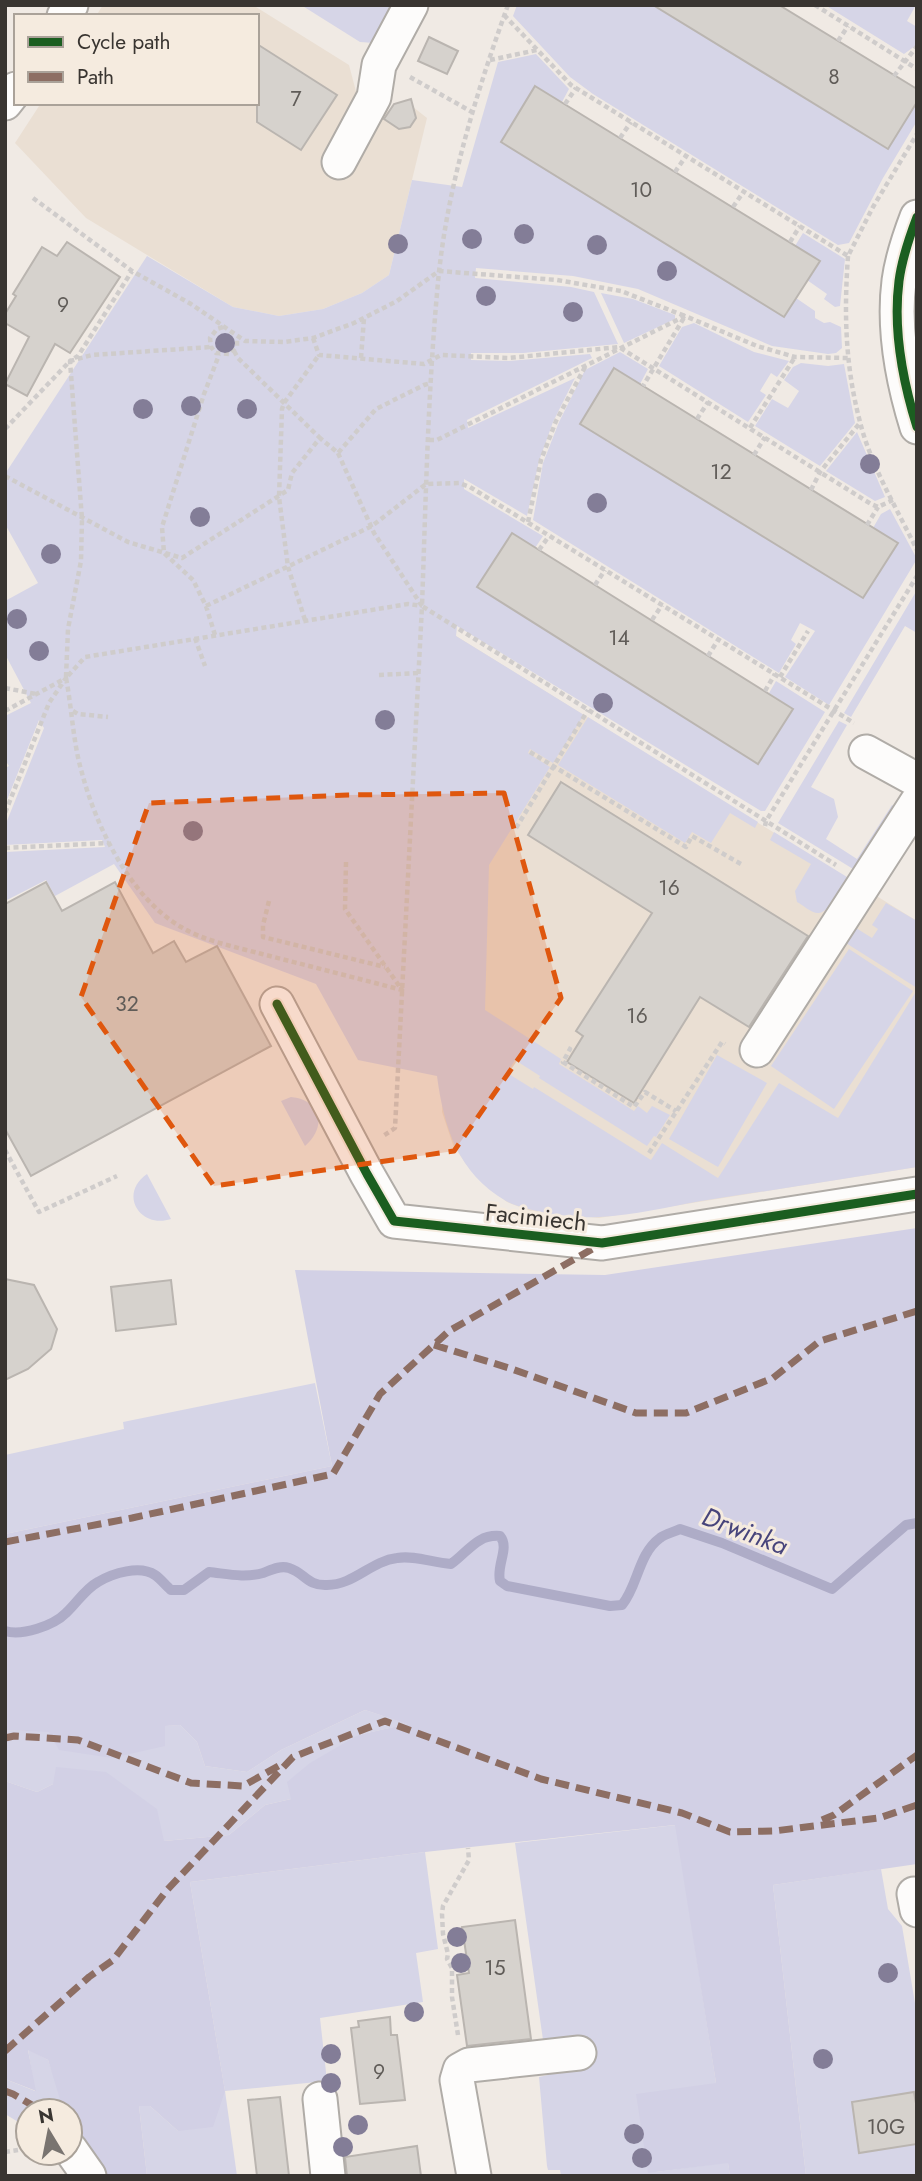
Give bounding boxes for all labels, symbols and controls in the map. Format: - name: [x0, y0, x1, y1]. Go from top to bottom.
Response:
- legend: [14, 14, 259, 105]
- text: Cycle path: [77, 27, 170, 57]
- text: Path: [77, 62, 114, 92]
- house number: 8: [828, 62, 840, 92]
- house number: 7: [290, 84, 302, 114]
- house number: 10: [630, 175, 652, 205]
- house number: 9: [57, 290, 69, 320]
- house number: 12: [710, 457, 732, 487]
- house number: 14: [608, 623, 630, 653]
- house number: 16: [658, 873, 680, 903]
- house number: 32: [115, 989, 139, 1019]
- house number: 16: [626, 1001, 648, 1031]
- street label: Facimiech: [483, 1194, 589, 1240]
- water label: Drwinka: [697, 1497, 794, 1565]
- house number: 15: [484, 1953, 506, 1983]
- house number: 9: [373, 2057, 385, 2087]
- north arrow: [14, 2097, 84, 2167]
- text: N: [36, 2101, 56, 2130]
- house number: 10G: [867, 2112, 905, 2142]

